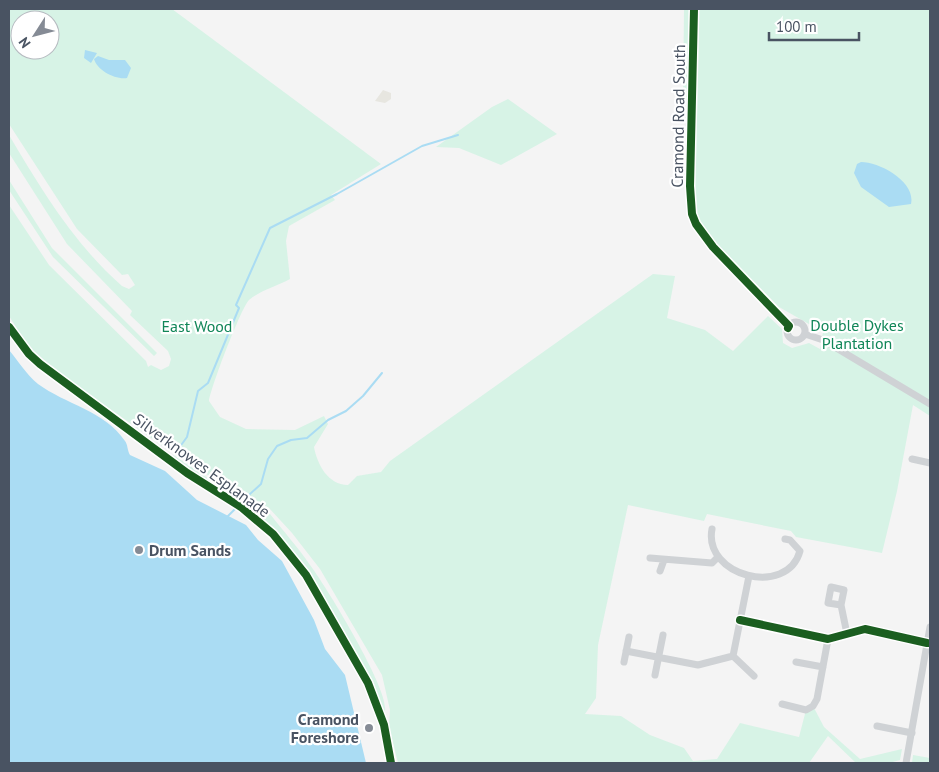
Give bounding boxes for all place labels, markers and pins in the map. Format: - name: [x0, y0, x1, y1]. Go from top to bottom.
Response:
- place label: Drum Sands: [149, 540, 231, 560]
- marker: Drum Sands: [133, 544, 145, 556]
- place label: Cramond Foreshore: [291, 709, 359, 747]
- marker: Cramond Foreshore: [363, 722, 375, 734]

